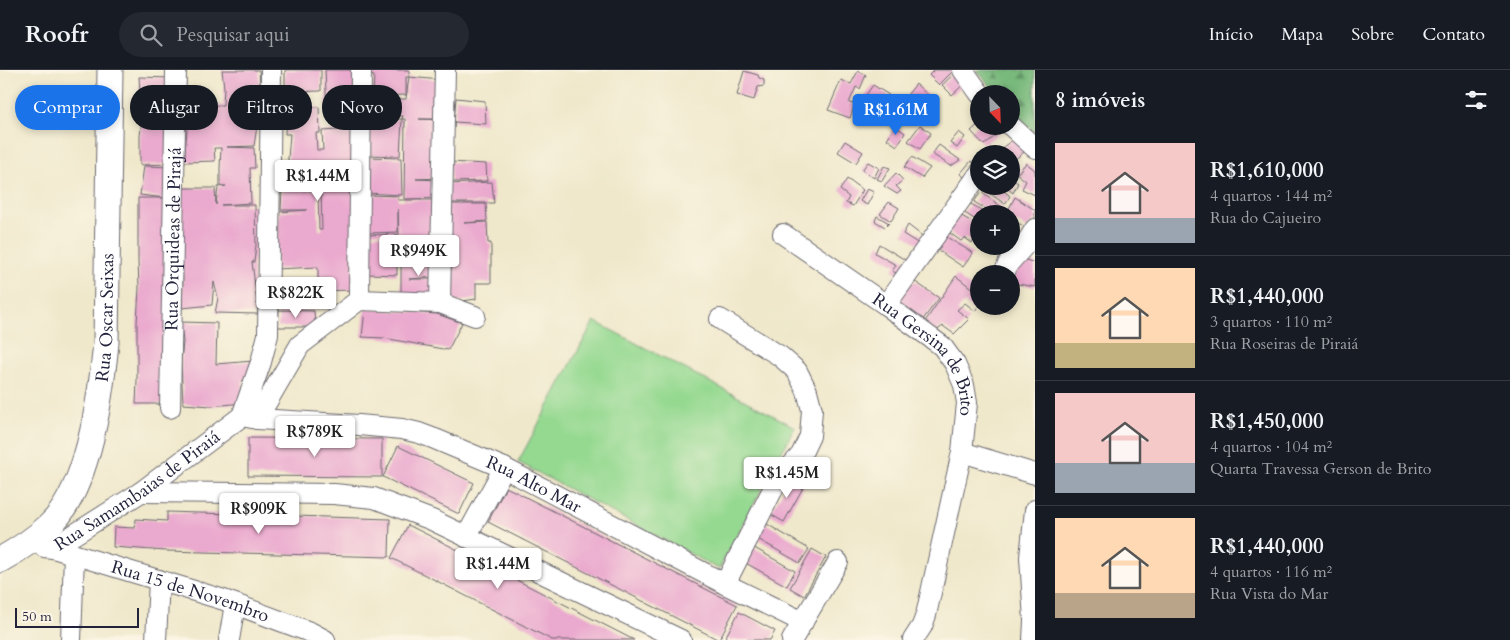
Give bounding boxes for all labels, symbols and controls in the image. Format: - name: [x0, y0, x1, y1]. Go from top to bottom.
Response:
- search box: [119, 12, 469, 57]
- text: Roofr: [25, 18, 89, 51]
- icon: search: [137, 21, 165, 49]
- text: Pesquisar aqui: [177, 22, 290, 48]
- text: Início: [1209, 22, 1253, 47]
- text: Mapa: [1281, 22, 1323, 47]
- text: Sobre: [1351, 22, 1394, 47]
- text: Contato: [1422, 22, 1485, 47]
- chip: Comprar: [15, 85, 120, 130]
- chip: Alugar: [130, 85, 218, 130]
- chip: Filtros: [228, 85, 312, 130]
- chip: Novo: [322, 85, 402, 130]
- north arrow: [970, 85, 1020, 135]
- map controls: [970, 85, 1020, 315]
- text: 8 imóveis: [1055, 86, 1145, 115]
- icon: filters: [1462, 86, 1490, 114]
- pin: R$1.61M: [850, 93, 942, 136]
- text: R$1.61M: [864, 99, 928, 121]
- button: layers: [970, 145, 1020, 195]
- street label: Rua Orquideas de Pirajá: [159, 147, 187, 331]
- text: R$1,610,000: [1210, 156, 1324, 185]
- pin: R$1.44M: [272, 160, 364, 202]
- icon: home: [1095, 163, 1155, 223]
- text: R$1.44M: [286, 165, 350, 187]
- text: 4 quartos · 144 m²: [1210, 185, 1332, 207]
- button: +: [970, 205, 1020, 255]
- text: Rua do Cajueiro: [1210, 207, 1321, 229]
- pin: R$949K: [378, 234, 460, 277]
- text: R$949K: [390, 240, 448, 262]
- street label: Rua Oscar Seixas: [89, 253, 120, 383]
- button: −: [970, 265, 1020, 315]
- pin: R$822K: [255, 276, 337, 319]
- text: R$822K: [267, 282, 325, 304]
- text: R$1,440,000: [1210, 282, 1324, 311]
- street label: Rua Gersina de Brito: [867, 287, 980, 418]
- icon: home: [1095, 288, 1155, 348]
- text: 3 quartos · 110 m²: [1210, 311, 1332, 333]
- text: Rua Roseiras de Piraiá: [1210, 333, 1359, 355]
- text: R$1,450,000: [1210, 407, 1324, 436]
- icon: home: [1095, 413, 1155, 473]
- pin: R$789K: [274, 416, 356, 458]
- text: R$789K: [286, 421, 344, 443]
- street label: Rua Samambaias de Piraiá: [49, 424, 225, 557]
- text: 4 quartos · 104 m²: [1210, 436, 1332, 458]
- street label: Rua Alto Mar: [483, 449, 586, 519]
- pin: R$1.45M: [741, 456, 833, 499]
- text: Quarta Travessa Gerson de Brito: [1210, 458, 1432, 480]
- text: R$1.45M: [755, 462, 819, 484]
- pin: R$909K: [218, 492, 300, 535]
- text: R$909K: [230, 498, 288, 520]
- text: R$1,440,000: [1210, 532, 1324, 561]
- icon: home: [1095, 538, 1155, 598]
- pin: R$1.44M: [452, 548, 544, 590]
- text: R$1.44M: [466, 553, 530, 575]
- street label: Rua 15 de Novembro: [108, 554, 273, 628]
- text: 4 quartos · 116 m²: [1210, 561, 1332, 583]
- text: Rua Vista do Mar: [1210, 583, 1328, 605]
- scale bar: [15, 605, 139, 628]
- text: 50 m: [22, 607, 52, 626]

